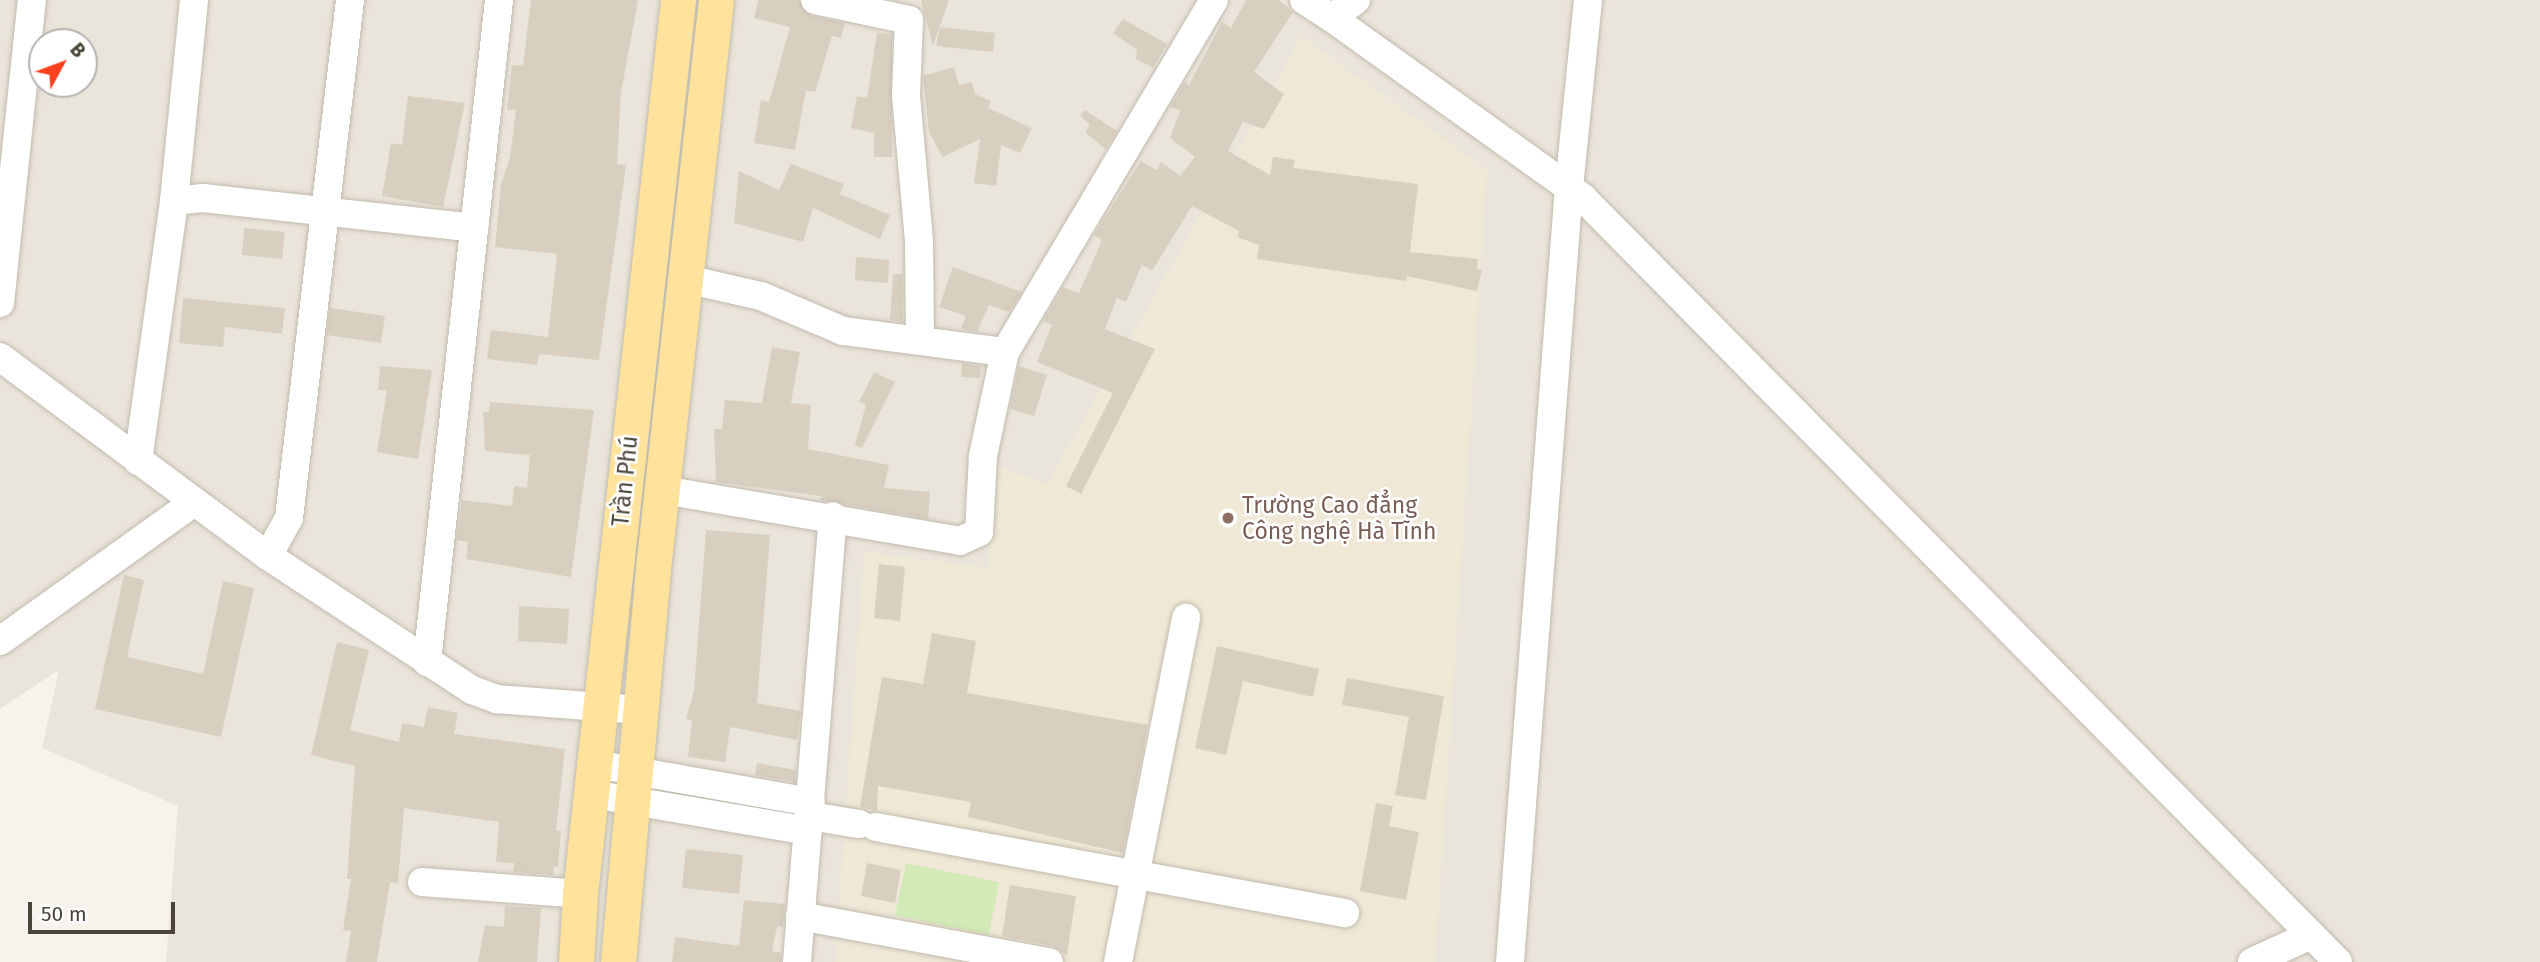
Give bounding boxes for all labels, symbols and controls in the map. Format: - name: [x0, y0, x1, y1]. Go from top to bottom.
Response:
- north arrow: [28, 28, 98, 98]
- text: B: [65, 38, 90, 62]
- street label: Trần Phú: [607, 434, 643, 528]
- place label: Trường Cao đẳng Công nghệ Hà Tĩnh: [1242, 491, 1437, 545]
- marker: Trường Cao đẳng Công nghệ Hà Tĩnh: [1220, 510, 1236, 526]
- scale bar: [32, 888, 178, 932]
- text: 50 m: [41, 901, 87, 927]

